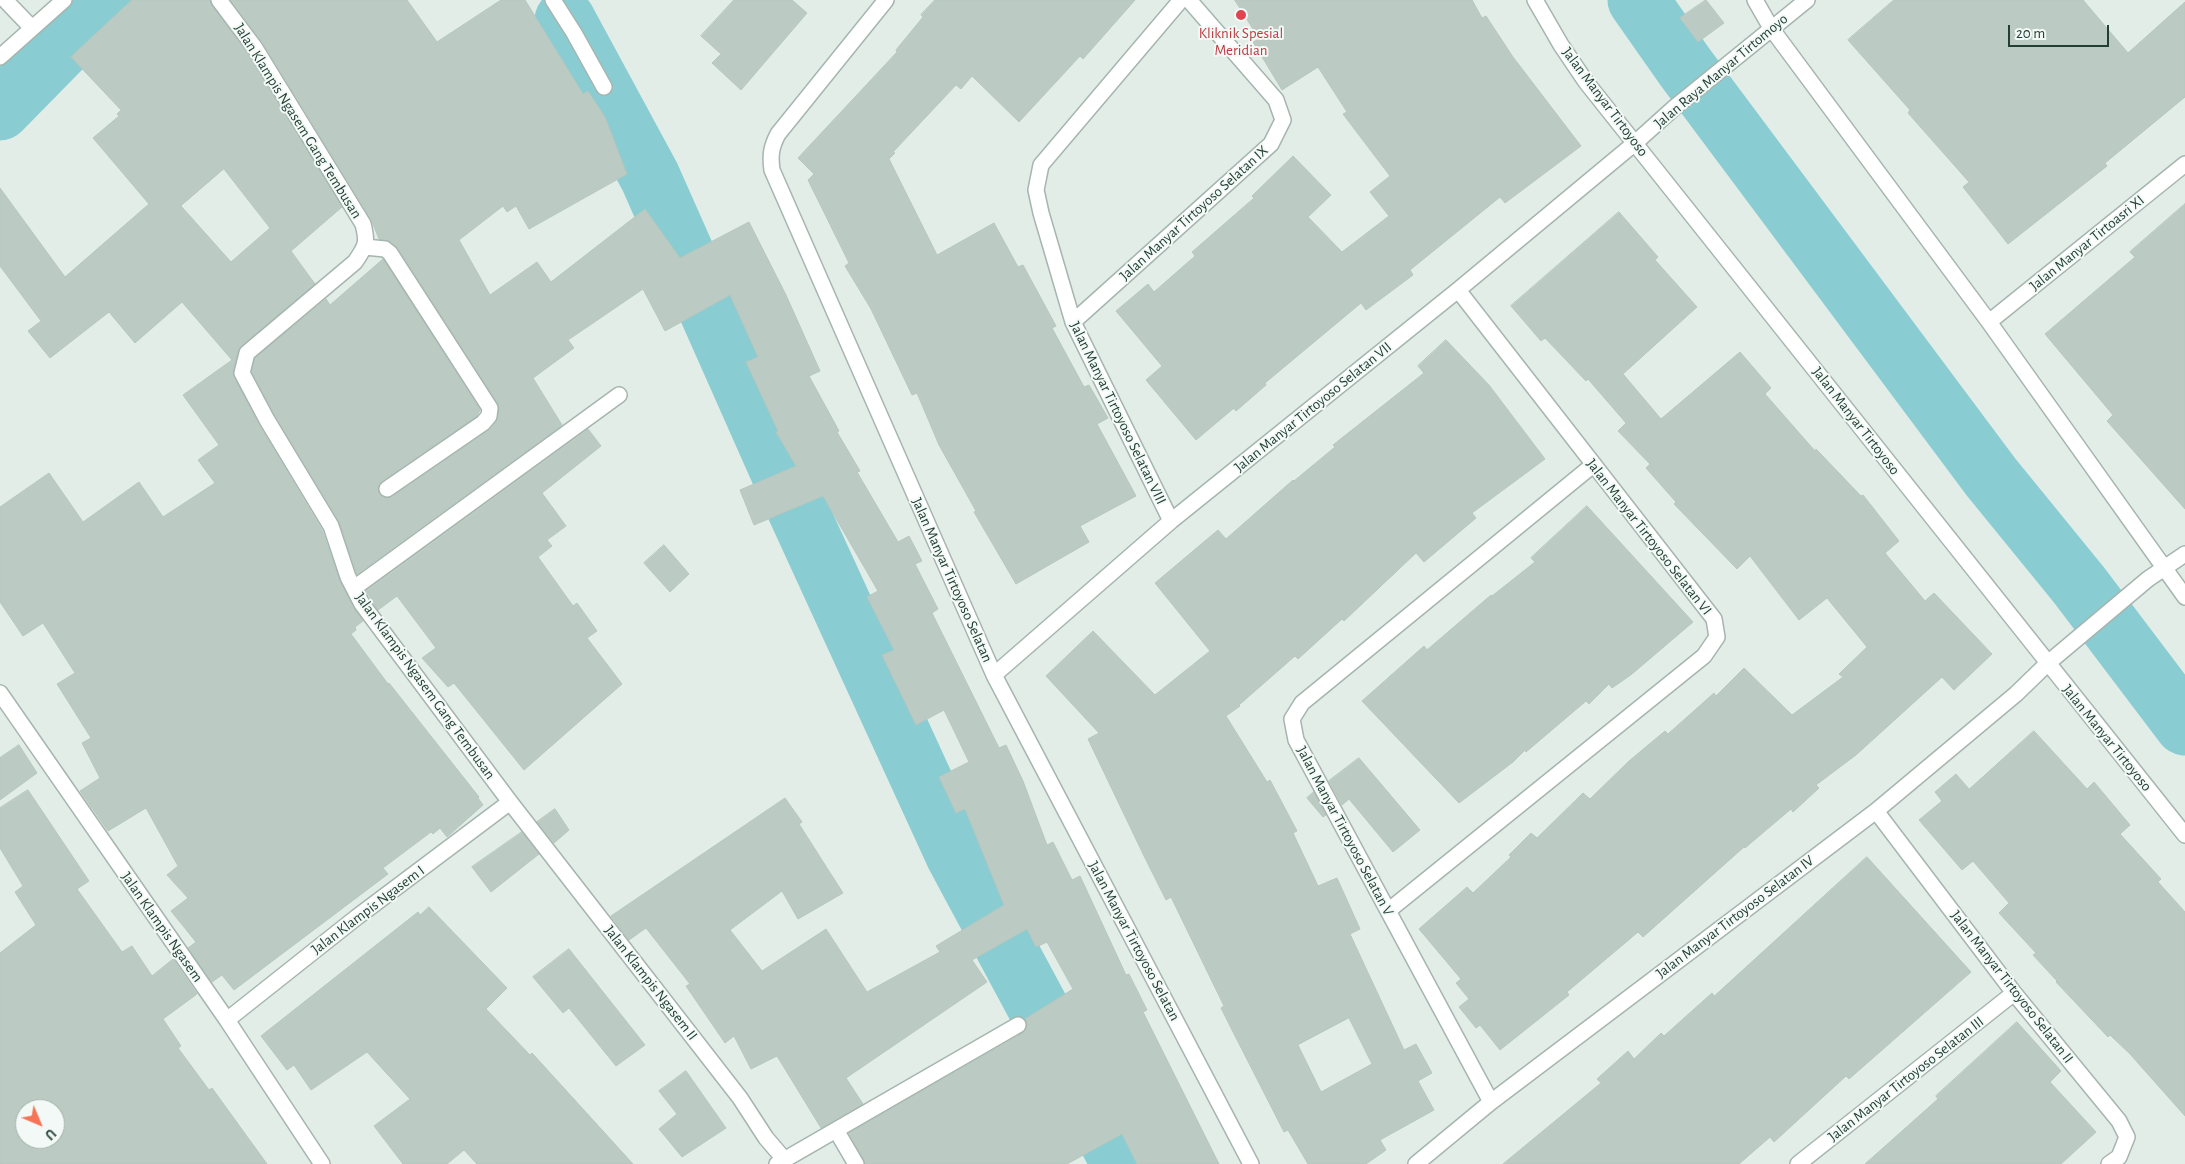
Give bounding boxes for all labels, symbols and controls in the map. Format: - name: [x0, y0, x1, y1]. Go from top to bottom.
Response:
- marker: Kliknik Spesial Meridian: [1234, 8, 1248, 22]
- street label: Jalan Raya Manyar Tirtomoyo: [1651, 10, 1791, 132]
- scale bar: [2010, 15, 2111, 47]
- street label: Jalan Klampis Ngasem Gang Tembusan: [230, 20, 366, 222]
- place label: Kliknik Spesial Meridian: [1199, 24, 1283, 59]
- text: 20 m: [2016, 26, 2045, 41]
- street label: Jalan Manyar Tirtoyoso: [1558, 44, 1652, 160]
- street label: Jalan Manyar Tirtoyoso Selatan IX: [1116, 142, 1272, 284]
- street label: Jalan Manyar Tirtoasri XI: [2026, 191, 2148, 295]
- street label: Jalan Manyar Tirtoyoso Selatan VIII: [1066, 319, 1170, 507]
- street label: Jalan Manyar Tirtoyoso Selatan VII: [1231, 338, 1395, 476]
- street label: Jalan Manyar Tirtoyoso: [1808, 363, 1904, 479]
- street label: Jalan Manyar Tirtoyoso Selatan VI: [1582, 455, 1716, 619]
- street label: Jalan Manyar Tirtoyoso Selatan: [908, 495, 996, 665]
- street label: Jalan Klampis Ngasem Gang Tembusan: [351, 589, 499, 783]
- street label: Jalan Manyar Tirtoyoso: [2058, 681, 2156, 795]
- street label: Jalan Manyar Tirtoyoso Selatan V: [1293, 743, 1397, 919]
- street label: Jalan Manyar Tirtoyoso Selatan IV: [1653, 852, 1817, 982]
- street label: Jalan Manyar Tirtoyoso Selatan: [1084, 858, 1184, 1024]
- street label: Jalan Klampis Ngasem I: [308, 862, 428, 958]
- street label: Jalan Klampis Ngasem: [117, 868, 207, 986]
- street label: Jalan Manyar Tirtoyoso Selatan II: [1947, 907, 2077, 1067]
- street label: Jalan Klampis Ngasem II: [601, 922, 701, 1044]
- street label: Jalan Manyar Tirtoyoso Selatan III: [1824, 1013, 1988, 1145]
- north arrow: [15, 1099, 65, 1149]
- text: U: [42, 1126, 58, 1142]

